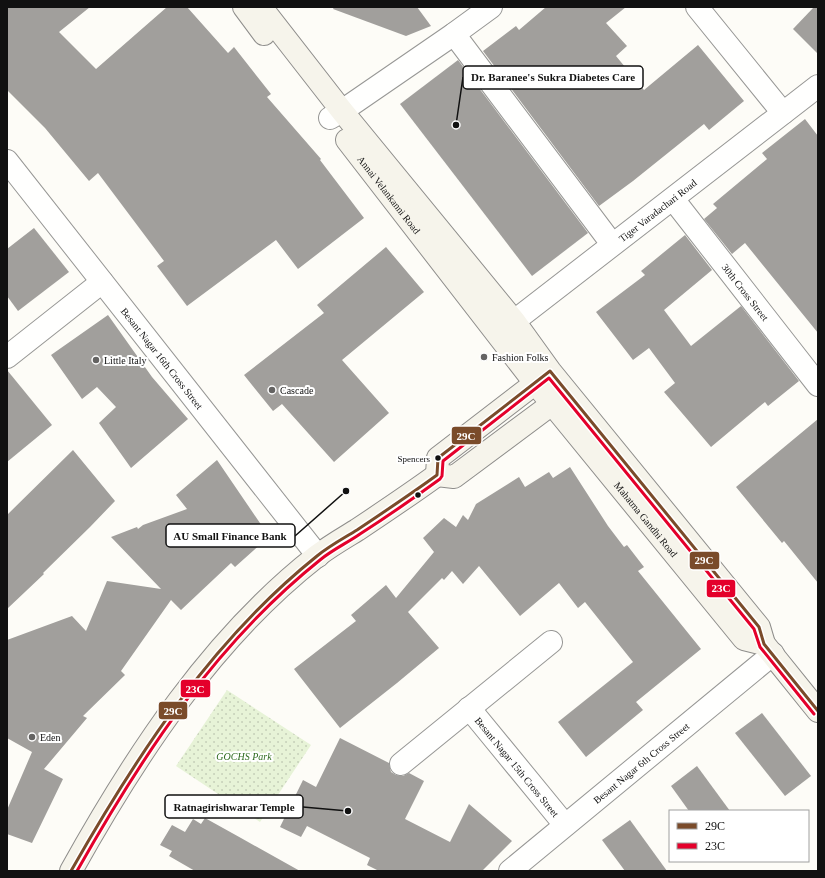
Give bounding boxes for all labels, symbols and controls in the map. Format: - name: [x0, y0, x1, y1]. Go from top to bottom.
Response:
- callout: Dr. Baranee's Sukra Diabetes Care: [463, 66, 643, 89]
- text: Dr. Baranee's Sukra Diabetes Care: [471, 71, 635, 83]
- street label: Annai Velankanni Road: [355, 154, 422, 236]
- street label: Tiger Varadachari Road: [617, 177, 699, 244]
- street label: 30th Cross Street: [720, 262, 771, 323]
- street label: Besant Nagar 16th Cross Street: [119, 306, 205, 411]
- marker: Fashion Folks: [479, 352, 489, 362]
- place label: Fashion Folks: [492, 352, 549, 363]
- marker: Little Italy: [91, 355, 101, 365]
- place label: Little Italy: [104, 355, 147, 366]
- marker: Cascade: [267, 385, 277, 395]
- place label: Cascade: [280, 385, 314, 396]
- line badge: 29C: [451, 426, 482, 445]
- text: 29C: [457, 430, 476, 442]
- marker: Spencers: [433, 453, 443, 463]
- place label: Spencers: [398, 454, 430, 464]
- street label: Mahatma Gandhi Road: [612, 480, 680, 559]
- unlabelled marker: [413, 490, 423, 500]
- callout: AU Small Finance Bank: [166, 524, 295, 547]
- text: AU Small Finance Bank: [173, 530, 288, 542]
- line badge: 29C: [689, 551, 720, 570]
- text: 29C: [695, 554, 714, 566]
- line badge: 23C: [706, 579, 736, 598]
- text: 23C: [712, 582, 731, 594]
- line badge: 23C: [180, 679, 211, 698]
- text: 23C: [186, 683, 205, 695]
- line badge: 29C: [158, 701, 188, 720]
- text: 29C: [164, 705, 183, 717]
- street label: Besant Nagar 15th Cross Street: [473, 715, 561, 819]
- street label: Besant Nagar 6th Cross Street: [591, 720, 692, 806]
- marker: Eden: [27, 732, 37, 742]
- place label: Eden: [40, 732, 61, 743]
- park label: GOCHS Park: [216, 751, 272, 762]
- callout: Ratnagirishwarar Temple: [165, 795, 303, 818]
- text: Ratnagirishwarar Temple: [173, 801, 295, 813]
- legend: [669, 810, 809, 862]
- text: 29C: [705, 819, 725, 833]
- text: 23C: [705, 839, 725, 853]

